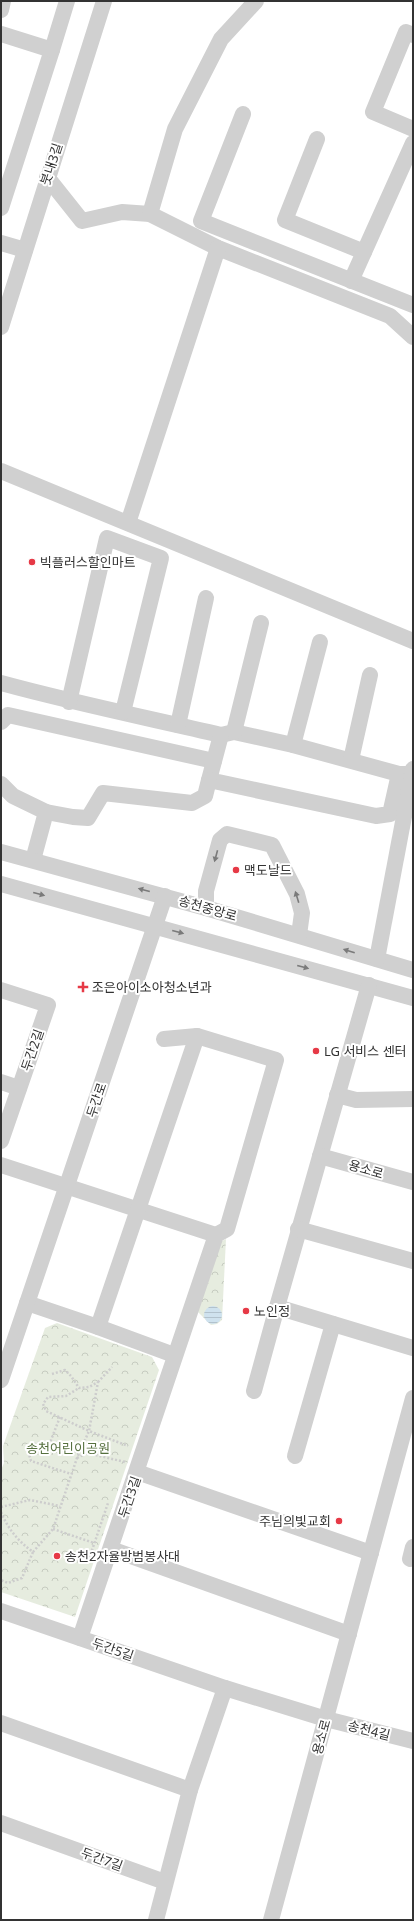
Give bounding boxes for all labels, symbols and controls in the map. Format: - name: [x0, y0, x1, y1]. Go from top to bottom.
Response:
- street label: 붓내3길: [36, 141, 66, 187]
- place label: 빅플러스할인마트: [40, 553, 136, 571]
- marker: 빅플러스할인마트: [27, 557, 37, 567]
- one-way arrow: [213, 851, 219, 863]
- place label: 맥도날드: [244, 861, 292, 879]
- marker: 맥도날드: [231, 865, 241, 875]
- one-way arrow: [137, 887, 149, 893]
- one-way arrow: [33, 891, 45, 897]
- street label: 송천중앙로: [177, 891, 239, 925]
- one-way arrow: [294, 891, 300, 903]
- one-way arrow: [172, 929, 184, 935]
- one-way arrow: [342, 948, 354, 954]
- one-way arrow: [297, 964, 309, 970]
- place label: 조은아이소아청소년과: [92, 978, 212, 996]
- marker: 조은아이소아청소년과: [77, 981, 89, 993]
- street label: 두간2길: [16, 1027, 48, 1073]
- place label: LG 서비스 센터: [324, 1042, 407, 1060]
- marker: LG 서비스 센터: [311, 1046, 321, 1056]
- street label: 두간로: [82, 1080, 110, 1120]
- street label: 용소로: [346, 1155, 386, 1183]
- place label: 노인정: [254, 1302, 290, 1320]
- marker: 노인정: [241, 1306, 251, 1316]
- park label: 송천어린이공원: [26, 1439, 110, 1457]
- street label: 두간3길: [113, 1474, 145, 1520]
- place label: 주님의빛교회: [259, 1512, 331, 1530]
- marker: 주님의빛교회: [334, 1516, 344, 1526]
- place label: 송천2자율방범봉사대: [65, 1547, 180, 1565]
- marker: 송천2자율방범봉사대: [52, 1551, 62, 1561]
- street label: 두간5길: [90, 1633, 136, 1665]
- street label: 송천4길: [346, 1716, 392, 1744]
- street label: 용소로: [308, 1717, 334, 1757]
- street label: 두간7길: [79, 1843, 125, 1875]

